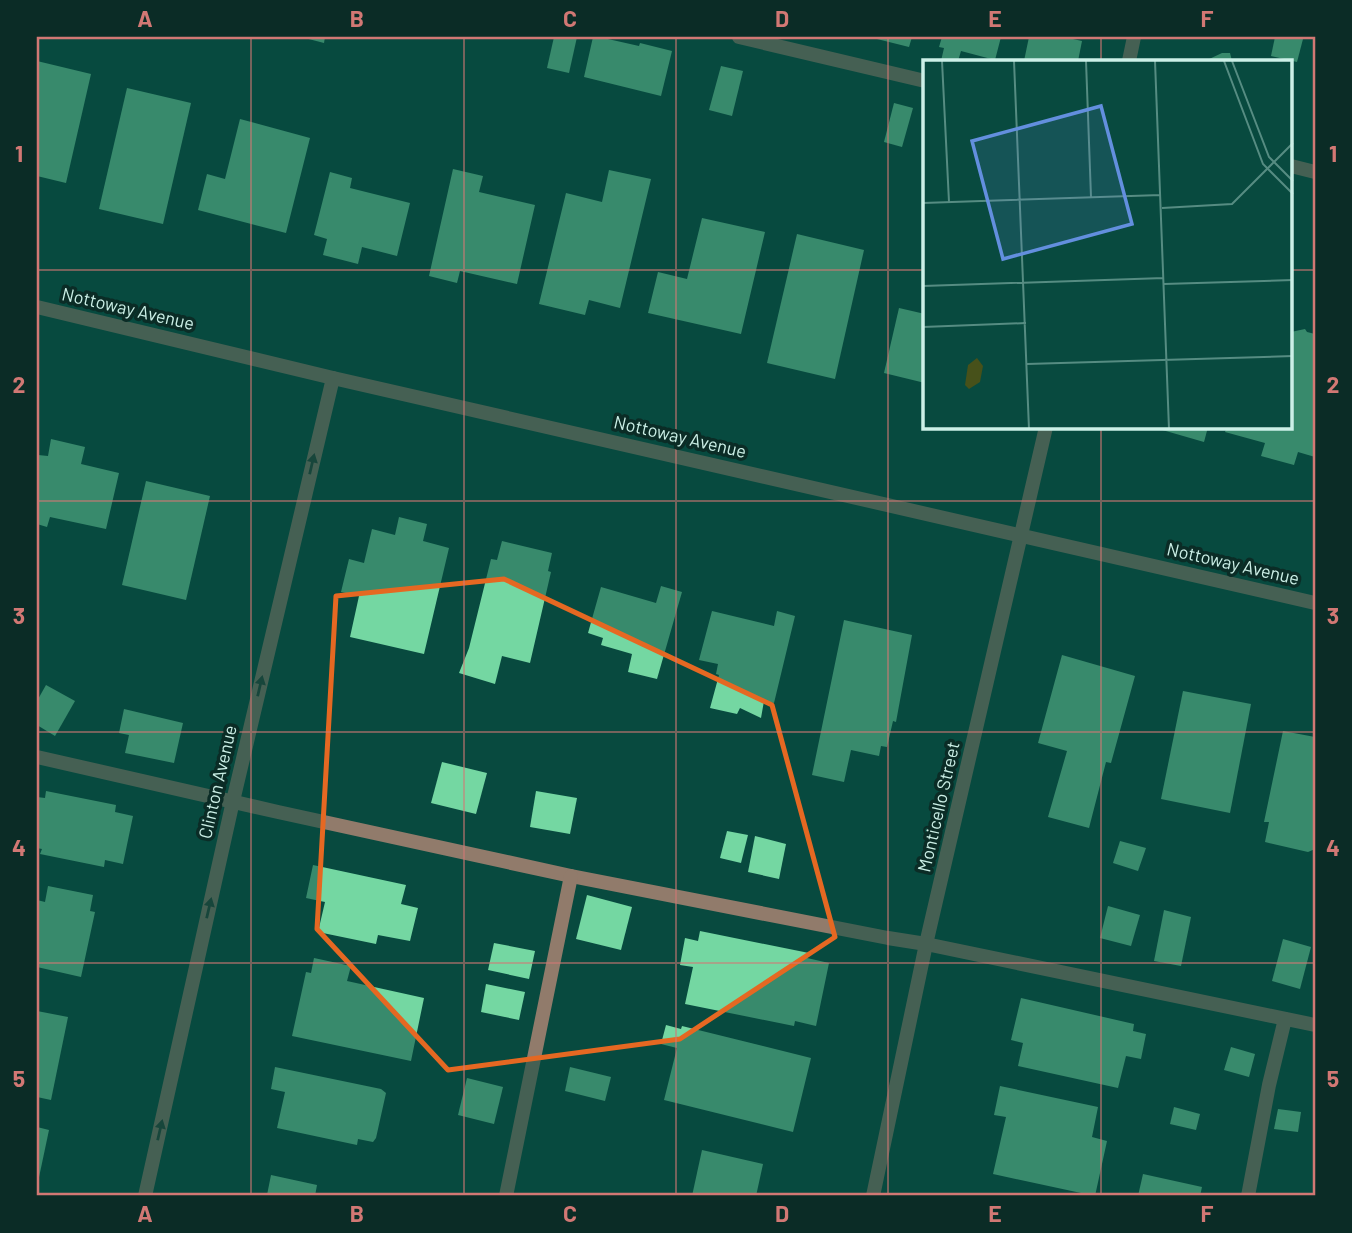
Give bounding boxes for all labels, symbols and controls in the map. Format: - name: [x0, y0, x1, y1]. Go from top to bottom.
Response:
- text: A: [137, 4, 153, 32]
- text: B: [350, 4, 364, 32]
- text: C: [563, 4, 577, 32]
- text: D: [775, 4, 789, 32]
- text: E: [988, 4, 1002, 32]
- text: F: [1201, 4, 1214, 32]
- inset map: [923, 60, 1292, 429]
- text: 1: [15, 139, 23, 167]
- text: 1: [1329, 139, 1337, 167]
- street label: Nottoway Avenue: [60, 282, 197, 334]
- text: 2: [13, 370, 25, 398]
- text: 2: [1327, 370, 1339, 398]
- street label: Nottoway Avenue: [612, 410, 749, 462]
- one-way arrow: [307, 453, 318, 475]
- street label: Nottoway Avenue: [1165, 537, 1302, 589]
- text: 3: [13, 601, 25, 629]
- text: 3: [1327, 601, 1339, 629]
- one-way arrow: [255, 675, 266, 697]
- street label: Clinton Avenue: [193, 723, 241, 841]
- street label: Monticello Street: [912, 739, 964, 874]
- text: 4: [12, 833, 26, 861]
- text: 4: [1326, 833, 1340, 861]
- one-way arrow: [204, 897, 215, 919]
- text: 5: [13, 1064, 25, 1092]
- text: 5: [1327, 1064, 1339, 1092]
- one-way arrow: [154, 1119, 165, 1141]
- text: A: [137, 1199, 153, 1227]
- text: B: [350, 1199, 364, 1227]
- text: C: [563, 1199, 577, 1227]
- text: D: [775, 1199, 789, 1227]
- text: E: [988, 1199, 1002, 1227]
- text: F: [1201, 1199, 1214, 1227]

